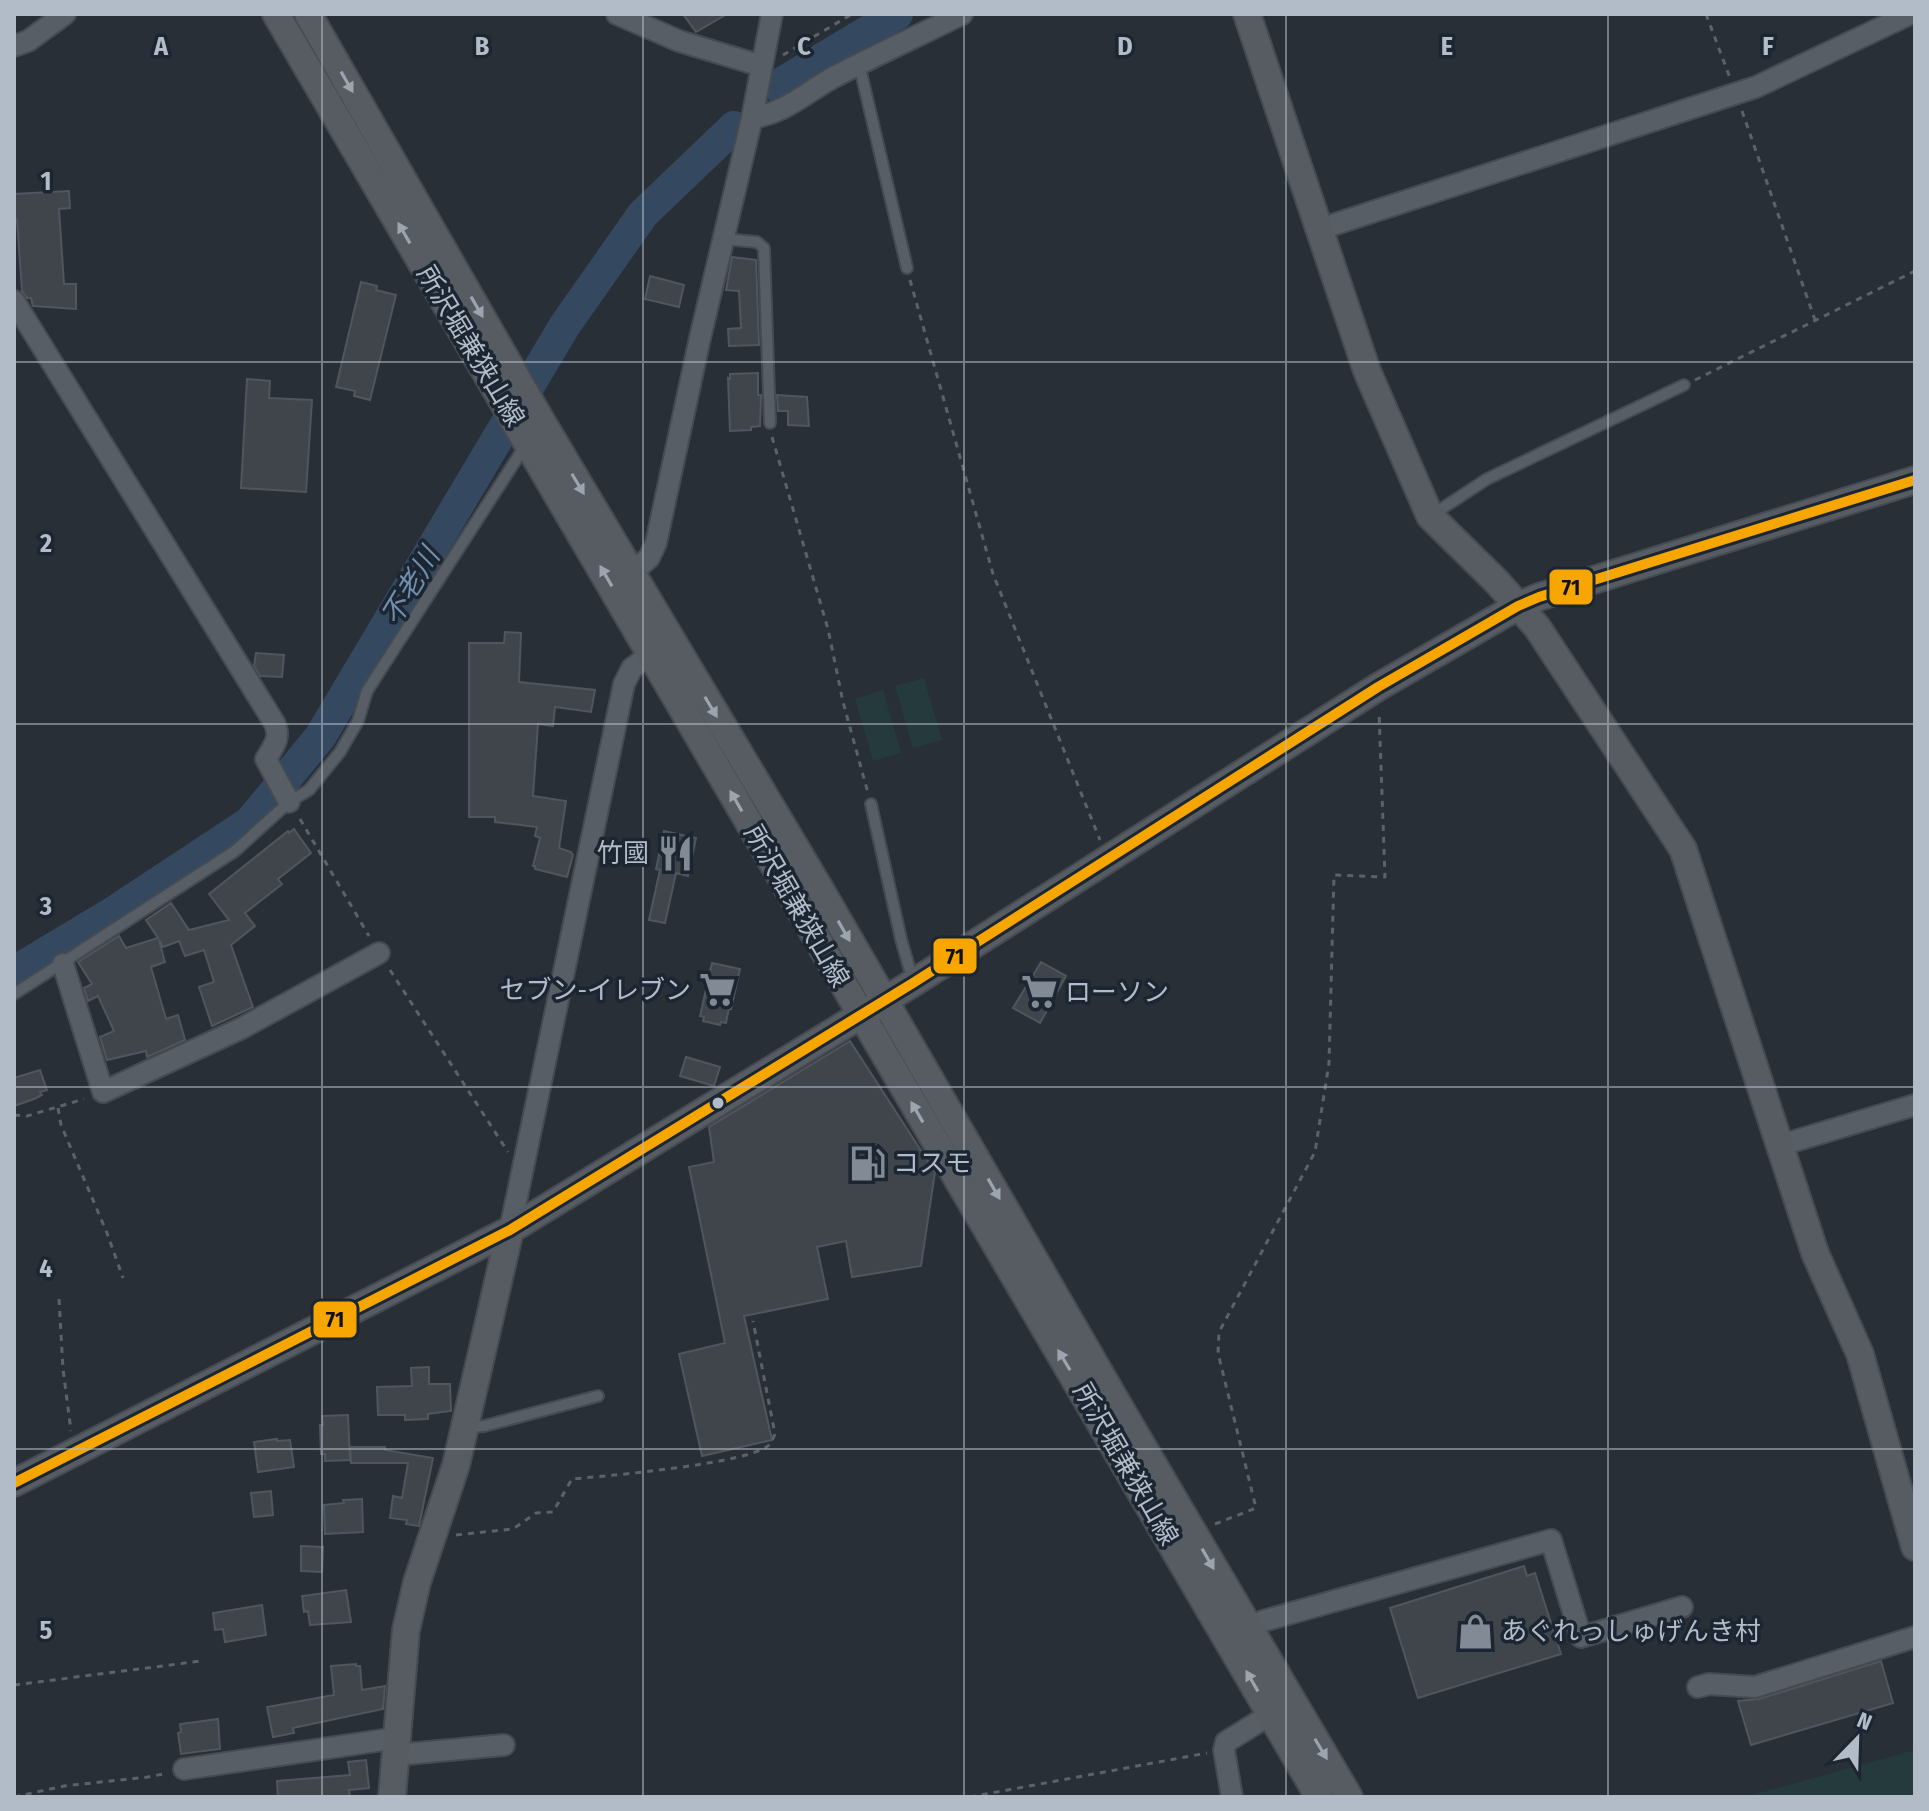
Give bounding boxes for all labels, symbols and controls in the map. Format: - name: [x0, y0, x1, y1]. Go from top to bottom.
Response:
- text: A: [153, 31, 169, 62]
- text: B: [475, 31, 490, 62]
- text: C: [797, 31, 811, 62]
- text: D: [1117, 31, 1133, 62]
- text: E: [1441, 31, 1453, 62]
- text: F: [1762, 31, 1774, 62]
- one-way arrow: [340, 70, 354, 93]
- text: 1: [41, 166, 52, 197]
- one-way arrow: [397, 222, 411, 244]
- street label: 所沢堀兼狭山線: [410, 260, 531, 432]
- one-way arrow: [470, 296, 484, 318]
- one-way arrow: [571, 473, 585, 495]
- text: 2: [39, 528, 52, 559]
- water label: 不老川: [375, 539, 448, 631]
- one-way arrow: [599, 565, 613, 587]
- line badge: 71: [1548, 568, 1594, 606]
- text: 71: [1562, 574, 1580, 601]
- one-way arrow: [704, 696, 718, 718]
- one-way arrow: [729, 790, 743, 812]
- street label: 所沢堀兼狭山線: [738, 820, 855, 993]
- restaurant icon: 竹國: [656, 834, 694, 872]
- place label: 竹國: [597, 838, 649, 869]
- text: 3: [39, 891, 52, 922]
- one-way arrow: [837, 920, 851, 942]
- line badge: 71: [932, 937, 978, 975]
- text: 71: [946, 943, 964, 970]
- supermarket icon: セブン-イレブン: [698, 971, 736, 1009]
- supermarket icon: ローソン: [1020, 973, 1058, 1011]
- place label: セブン-イレブン: [499, 975, 691, 1006]
- place label: ローソン: [1065, 977, 1169, 1008]
- unlabelled marker: [710, 1095, 726, 1111]
- one-way arrow: [911, 1101, 925, 1123]
- fuel station icon: コスモ: [848, 1144, 886, 1182]
- place label: コスモ: [893, 1148, 971, 1179]
- one-way arrow: [987, 1178, 1001, 1200]
- text: 4: [39, 1253, 53, 1284]
- line badge: 71: [312, 1300, 358, 1339]
- text: 71: [326, 1306, 344, 1333]
- one-way arrow: [1058, 1349, 1072, 1371]
- street label: 所沢堀兼狭山線: [1067, 1378, 1184, 1551]
- one-way arrow: [1201, 1548, 1215, 1570]
- shop icon: あぐれっしゅげんき村: [1456, 1612, 1494, 1650]
- text: 5: [40, 1615, 53, 1646]
- place label: あぐれっしゅげんき村: [1501, 1616, 1761, 1647]
- one-way arrow: [1245, 1670, 1259, 1692]
- north arrow: [1817, 1699, 1897, 1779]
- text: N: [1853, 1706, 1876, 1736]
- one-way arrow: [1313, 1738, 1327, 1760]

